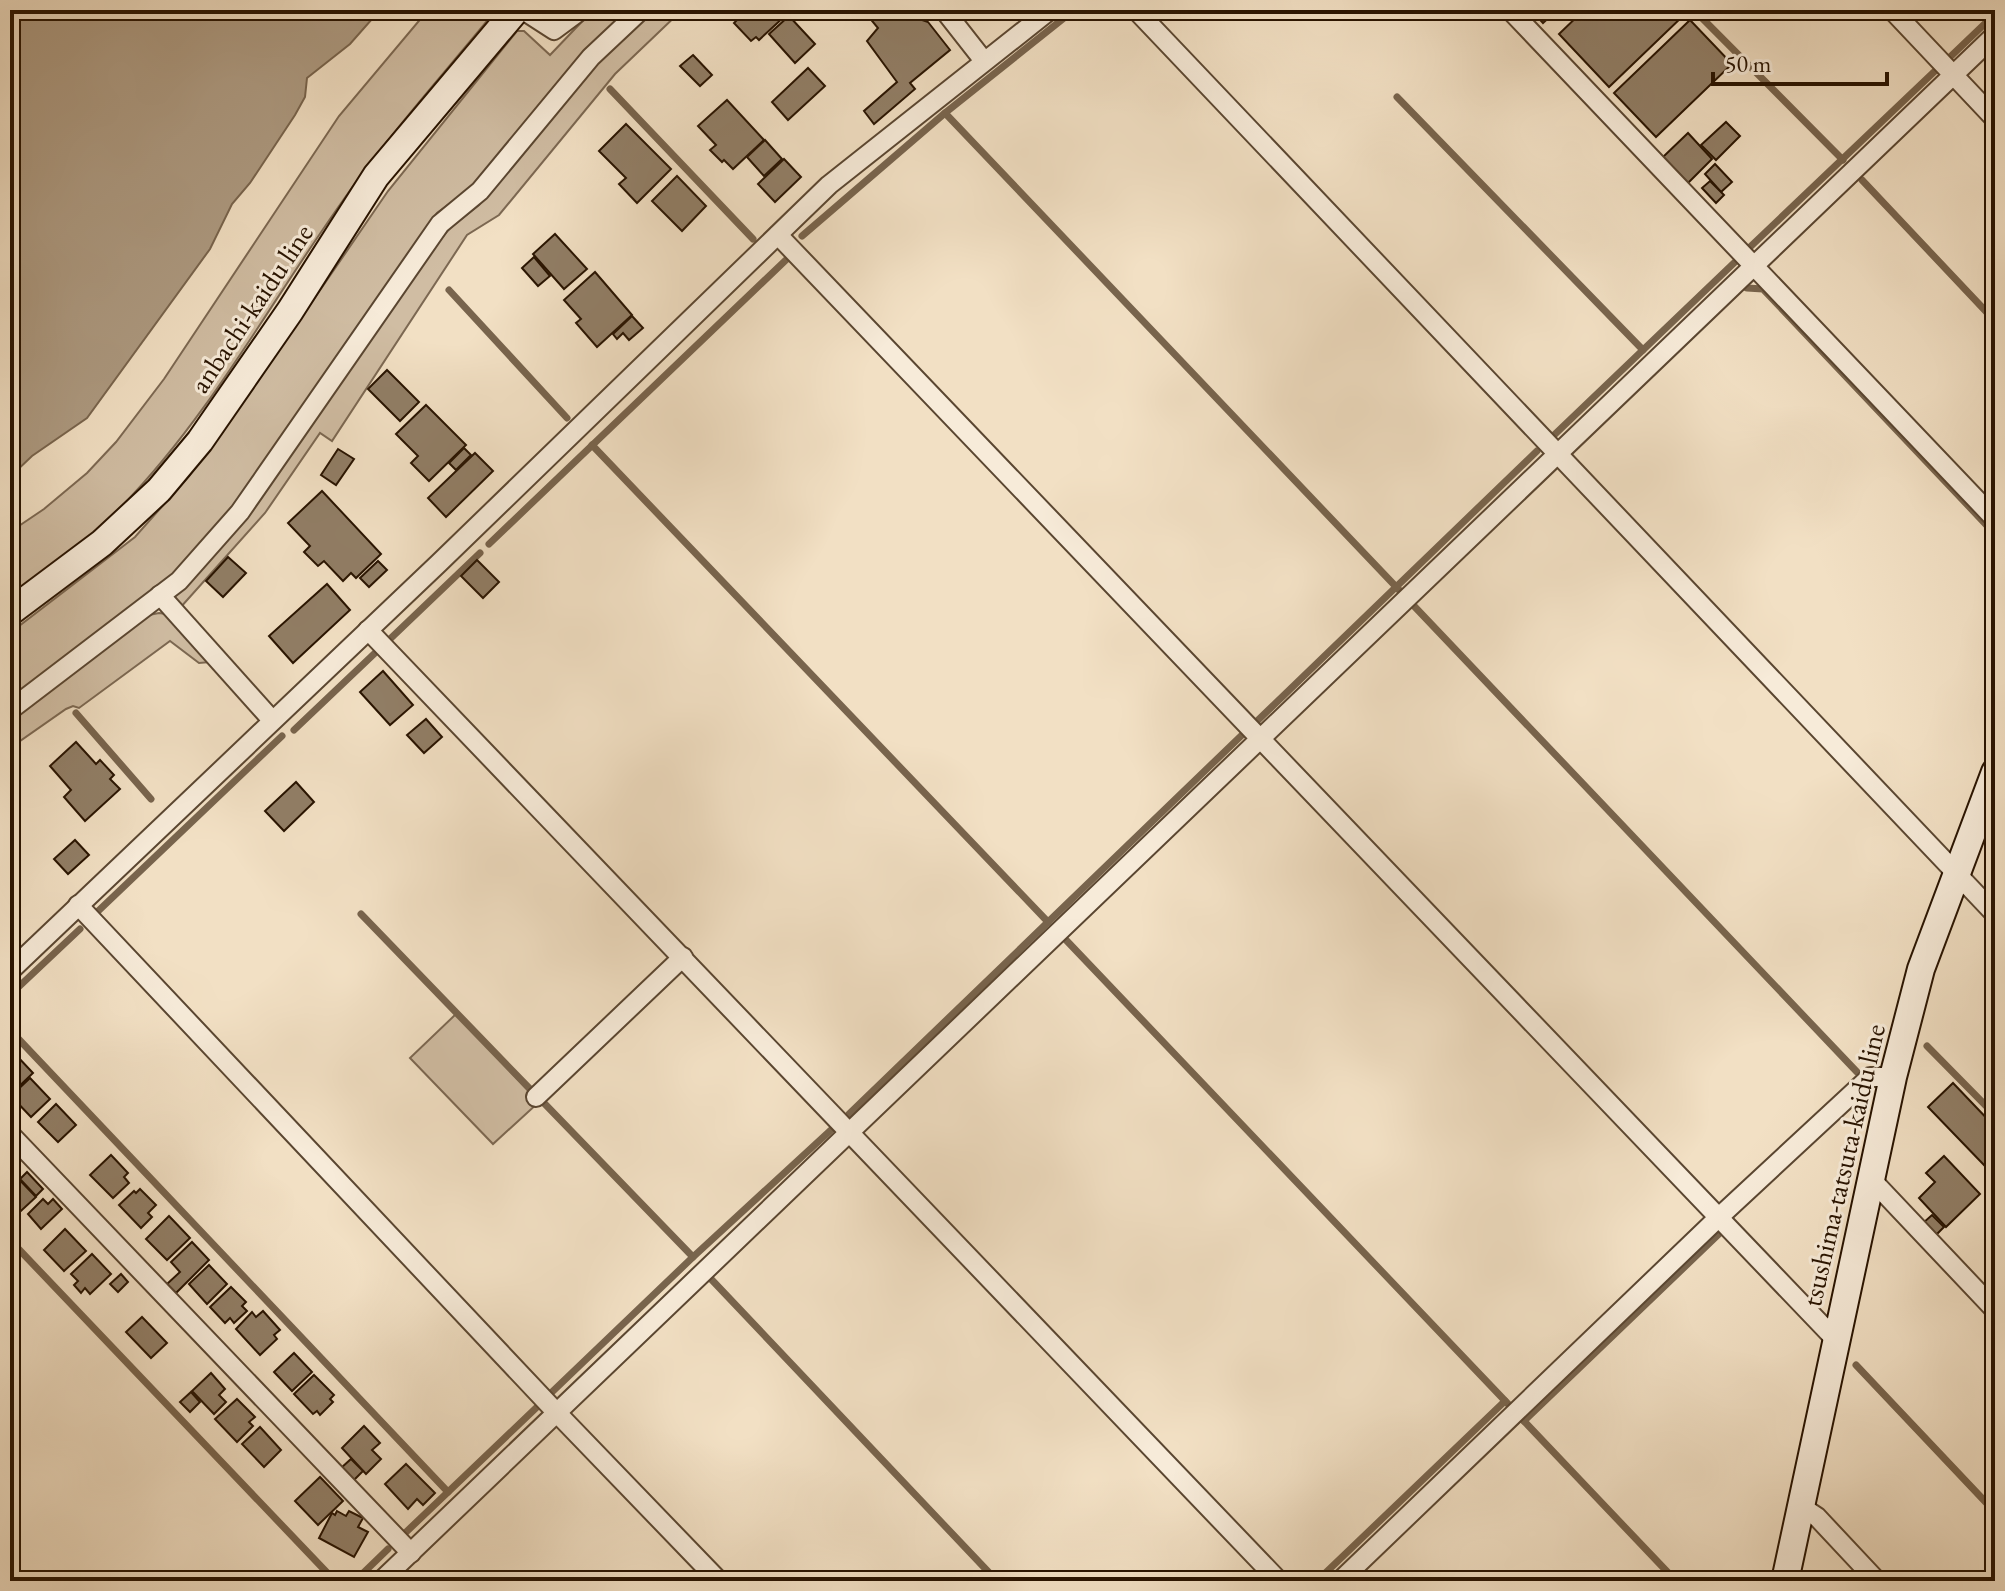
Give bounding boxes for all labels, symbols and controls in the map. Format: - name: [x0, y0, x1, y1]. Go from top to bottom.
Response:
- scale bar: [1713, 36, 1887, 86]
- text: 50 m: [1725, 48, 1772, 79]
- street label: anbachi-kaidu line: [181, 216, 321, 399]
- street label: tsushima-tatsuta-kaidu line: [1793, 1020, 1893, 1310]

